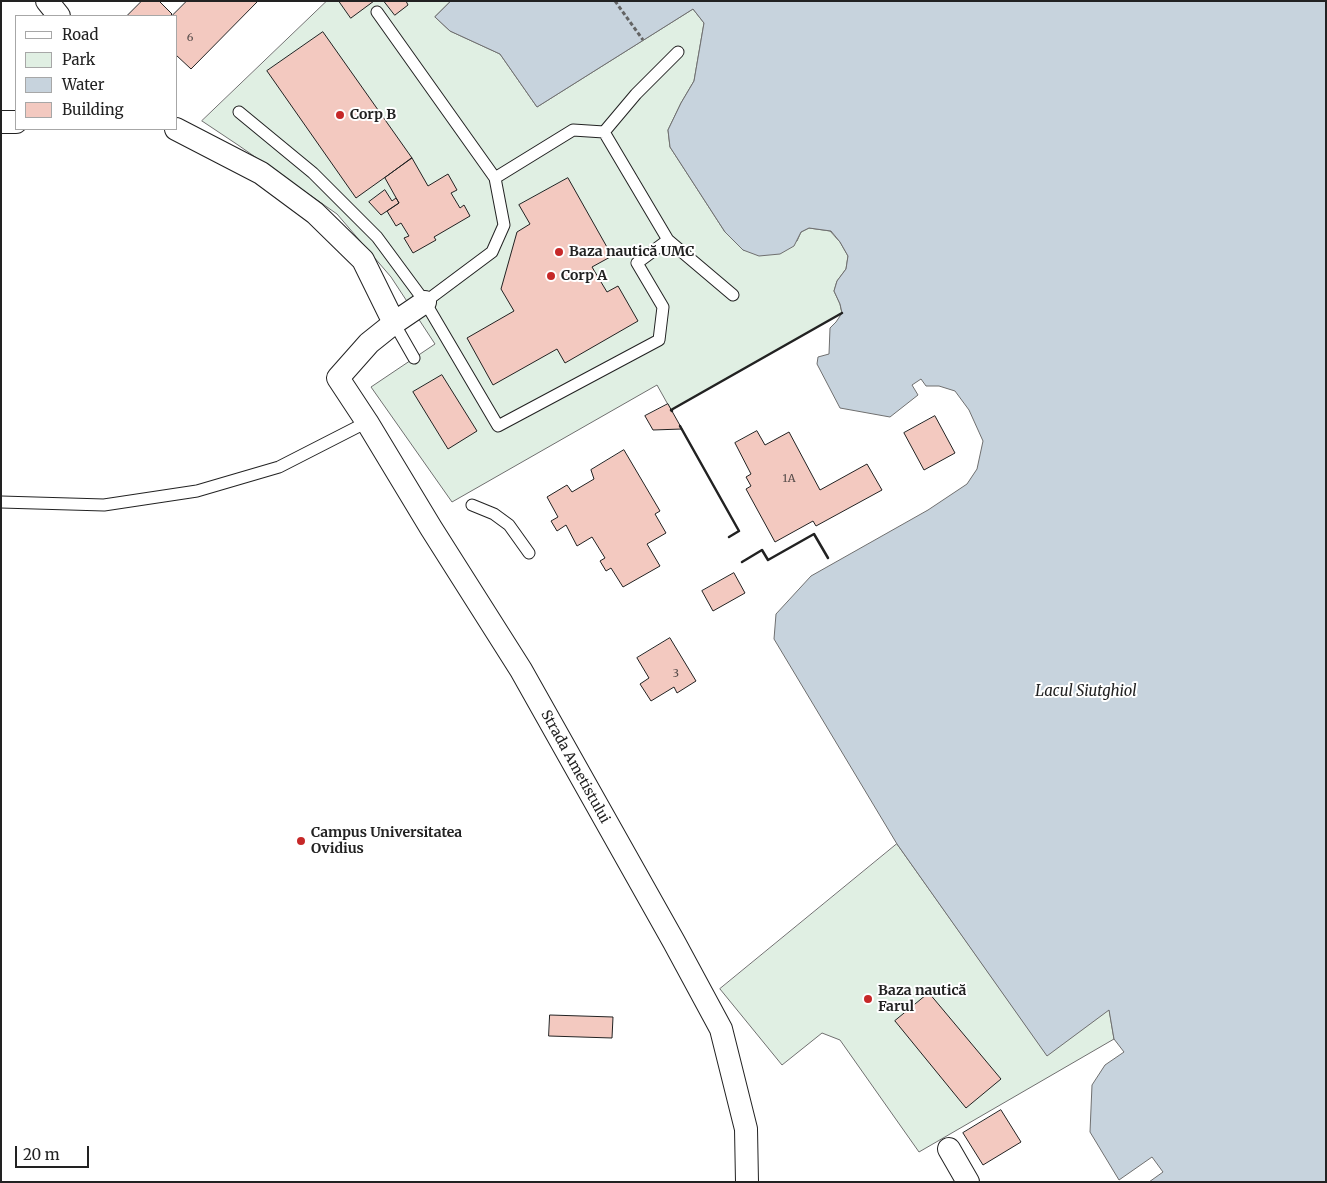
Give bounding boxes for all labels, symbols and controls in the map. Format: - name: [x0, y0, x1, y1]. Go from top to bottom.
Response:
- legend: [15, 15, 178, 130]
- text: Road: [62, 25, 98, 44]
- house number: 6: [187, 31, 193, 45]
- text: Park: [62, 50, 95, 69]
- text: Water: [62, 75, 104, 94]
- text: Building: [62, 100, 124, 119]
- place label: Corp B: [350, 107, 396, 123]
- marker: Corp B: [334, 109, 346, 121]
- place label: Baza nautică UMC: [569, 244, 694, 260]
- marker: Baza nautică UMC: [553, 246, 565, 258]
- place label: Corp A: [561, 268, 607, 284]
- marker: Corp A: [545, 270, 557, 282]
- house number: 1A: [783, 472, 795, 486]
- house number: 3: [673, 667, 679, 681]
- water label: Lacul Siutghiol: [1035, 683, 1137, 701]
- street label: Strada Ametistului: [537, 708, 613, 826]
- place label: Campus Universitatea Ovidius: [311, 825, 462, 858]
- marker: Campus Universitatea Ovidius: [295, 835, 307, 847]
- place label: Baza nautică Farul: [878, 983, 966, 1016]
- marker: Baza nautică Farul: [862, 993, 874, 1005]
- scale bar: [18, 1136, 91, 1168]
- text: 20 m: [23, 1145, 60, 1164]

